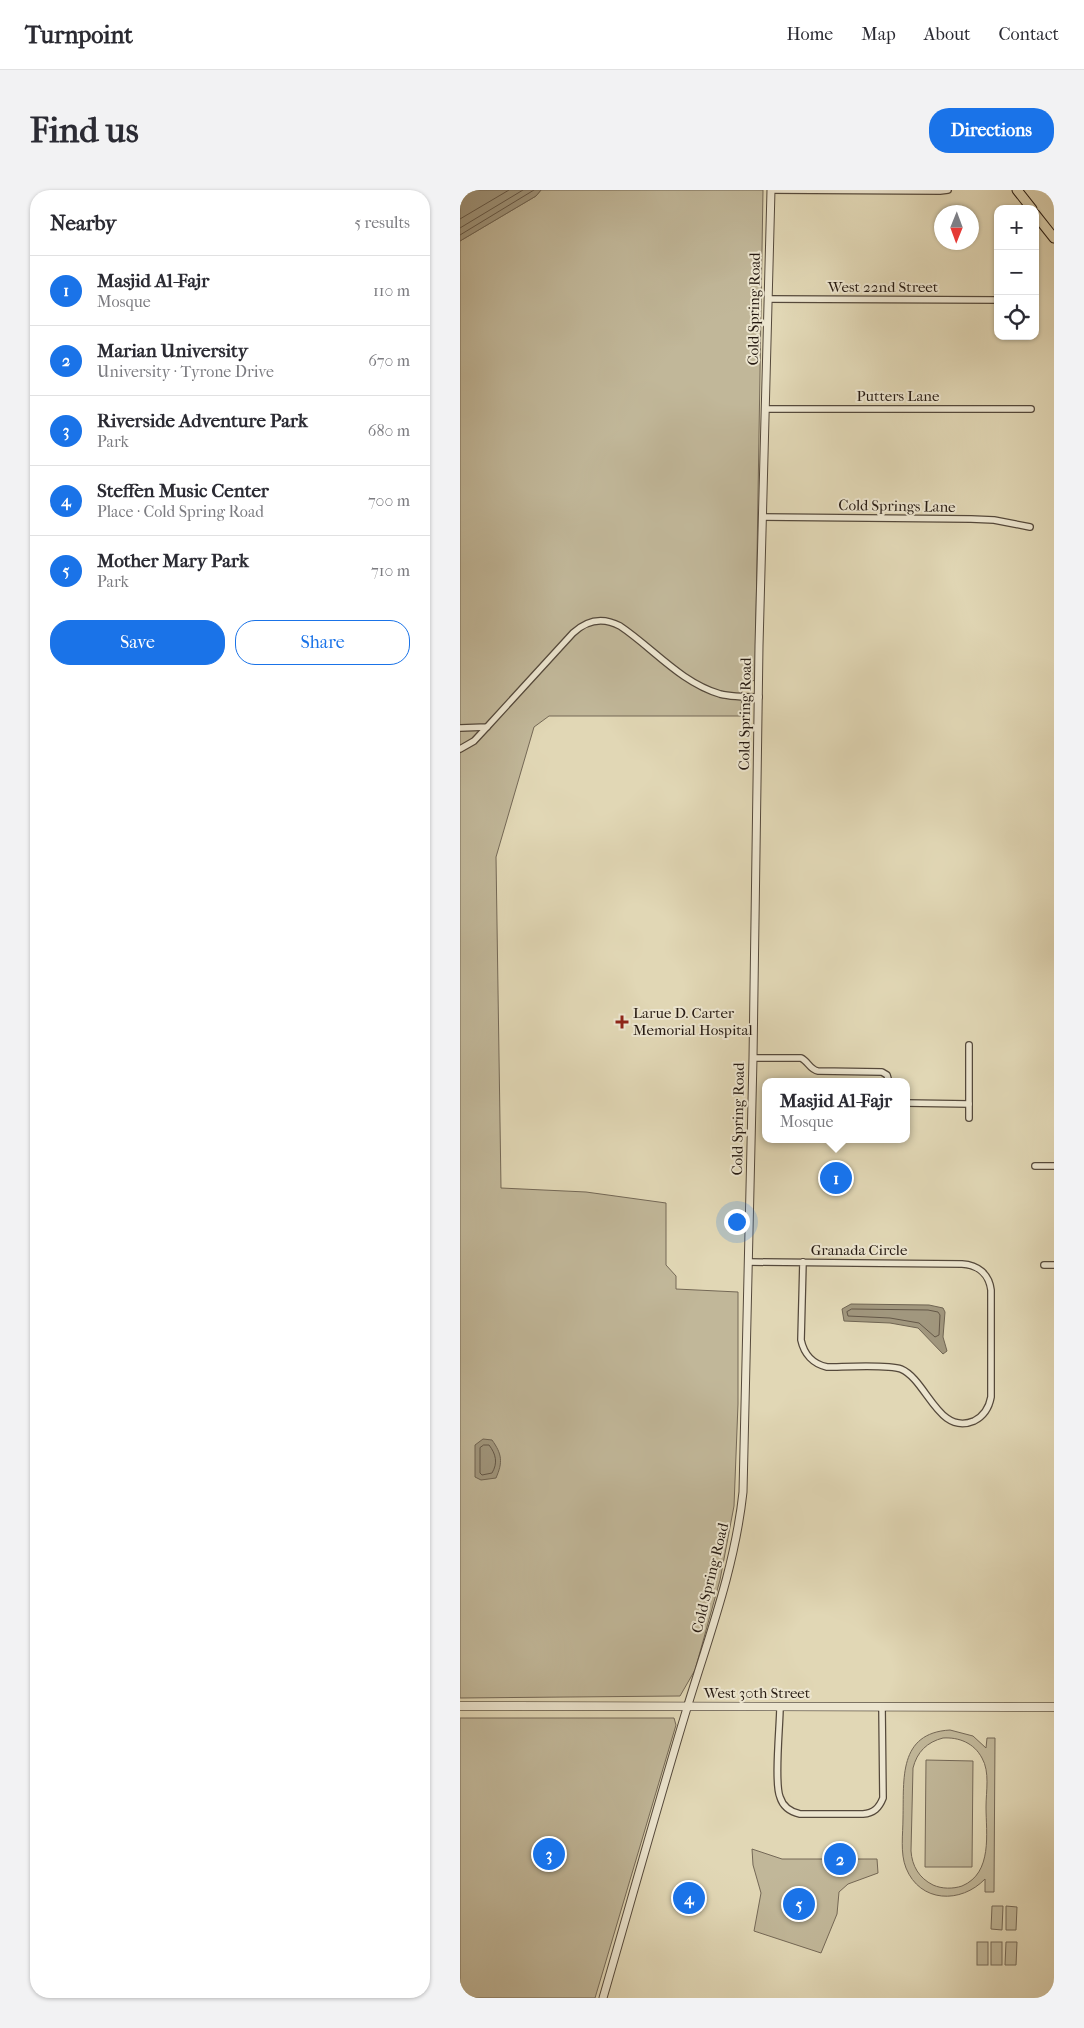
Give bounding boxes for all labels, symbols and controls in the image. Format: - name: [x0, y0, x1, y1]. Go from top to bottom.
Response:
- text: Turnpoint: [25, 21, 133, 49]
- text: Home: [786, 24, 833, 45]
- text: Map: [861, 24, 896, 45]
- text: About: [924, 24, 970, 45]
- text: Contact: [998, 24, 1059, 45]
- button: Directions: [929, 108, 1054, 153]
- text: Find us: [30, 110, 139, 151]
- north arrow: [934, 205, 979, 250]
- map controls: [994, 205, 1039, 340]
- button: +: [994, 205, 1039, 250]
- text: Nearby: [50, 211, 116, 235]
- text: 5 results: [354, 213, 410, 232]
- button: −: [994, 250, 1039, 295]
- street label: Cold Spring Road: [744, 252, 764, 366]
- text: Masjid Al-Fajr: [97, 270, 209, 292]
- street label: West 22nd Street: [827, 278, 939, 296]
- text: 1: [63, 281, 69, 300]
- text: 110 m: [373, 281, 410, 300]
- text: Mosque: [97, 292, 151, 311]
- button: locate: [994, 295, 1039, 340]
- text: Marian University: [97, 340, 248, 362]
- text: 2: [62, 351, 70, 370]
- text: 670 m: [368, 351, 410, 370]
- text: University · Tyrone Drive: [97, 362, 274, 381]
- street label: Putters Lane: [857, 387, 940, 405]
- text: Riverside Adventure Park: [97, 410, 308, 432]
- text: 3: [63, 421, 69, 440]
- text: 680 m: [368, 421, 410, 440]
- text: Park: [97, 432, 129, 451]
- text: Steffen Music Center: [97, 480, 269, 502]
- text: 4: [61, 491, 71, 510]
- text: 700 m: [368, 491, 410, 510]
- street label: Cold Springs Lane: [838, 496, 956, 516]
- text: Place · Cold Spring Road: [97, 502, 264, 521]
- text: Mother Mary Park: [97, 550, 249, 572]
- text: 5: [63, 561, 69, 580]
- text: 710 m: [371, 561, 410, 580]
- text: Park: [97, 572, 129, 591]
- button: Save: [50, 620, 225, 665]
- button: Share: [235, 620, 410, 665]
- street label: Cold Spring Road: [735, 657, 755, 771]
- place label: Larue D. Carter Memorial Hospital: [633, 1004, 753, 1039]
- marker: Larue D. Carter Memorial Hospital: [615, 1015, 629, 1029]
- street label: Cold Spring Road: [728, 1062, 748, 1176]
- popup: [762, 1078, 910, 1143]
- text: Masjid Al-Fajr: [780, 1090, 892, 1112]
- text: Mosque: [780, 1112, 834, 1131]
- pin: 1: [820, 1159, 852, 1197]
- your location: [724, 1209, 750, 1235]
- street label: Granada Circle: [811, 1241, 908, 1259]
- street label: Cold Spring Road: [688, 1520, 733, 1635]
- street label: West 30th Street: [703, 1684, 811, 1702]
- pin: 3: [533, 1835, 565, 1873]
- pin: 2: [824, 1840, 856, 1878]
- pin: 4: [673, 1879, 705, 1917]
- pin: 5: [783, 1885, 815, 1923]

